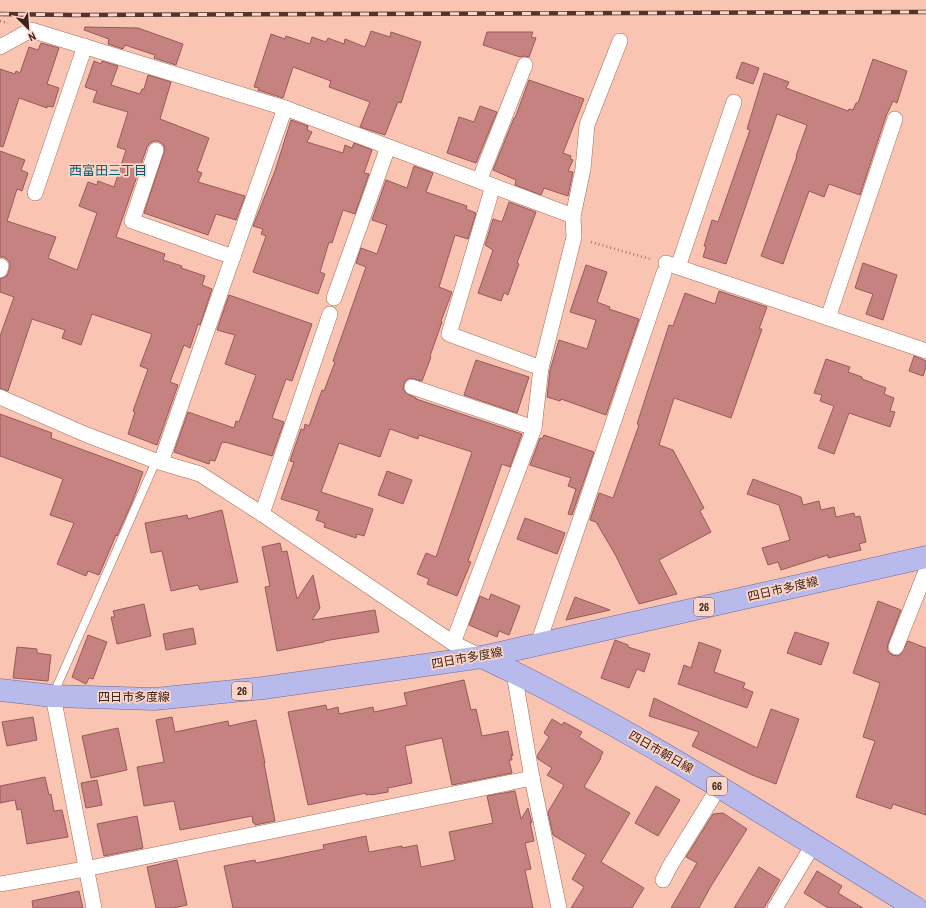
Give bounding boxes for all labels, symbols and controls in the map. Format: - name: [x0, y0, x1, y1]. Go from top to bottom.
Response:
- north arrow: [8, 8, 48, 48]
- text: N: [26, 29, 38, 45]
- district label: 西富田三丁目: [69, 162, 147, 179]
- street label: 四日市多度線: [746, 573, 820, 605]
- road number: 26: [694, 598, 714, 616]
- street label: 四日市多度線: [430, 644, 504, 672]
- road number: 26: [232, 682, 252, 700]
- street label: 四日市多度線: [98, 689, 170, 705]
- street label: 四日市朝日線: [626, 727, 696, 777]
- road number: 66: [707, 777, 727, 795]

